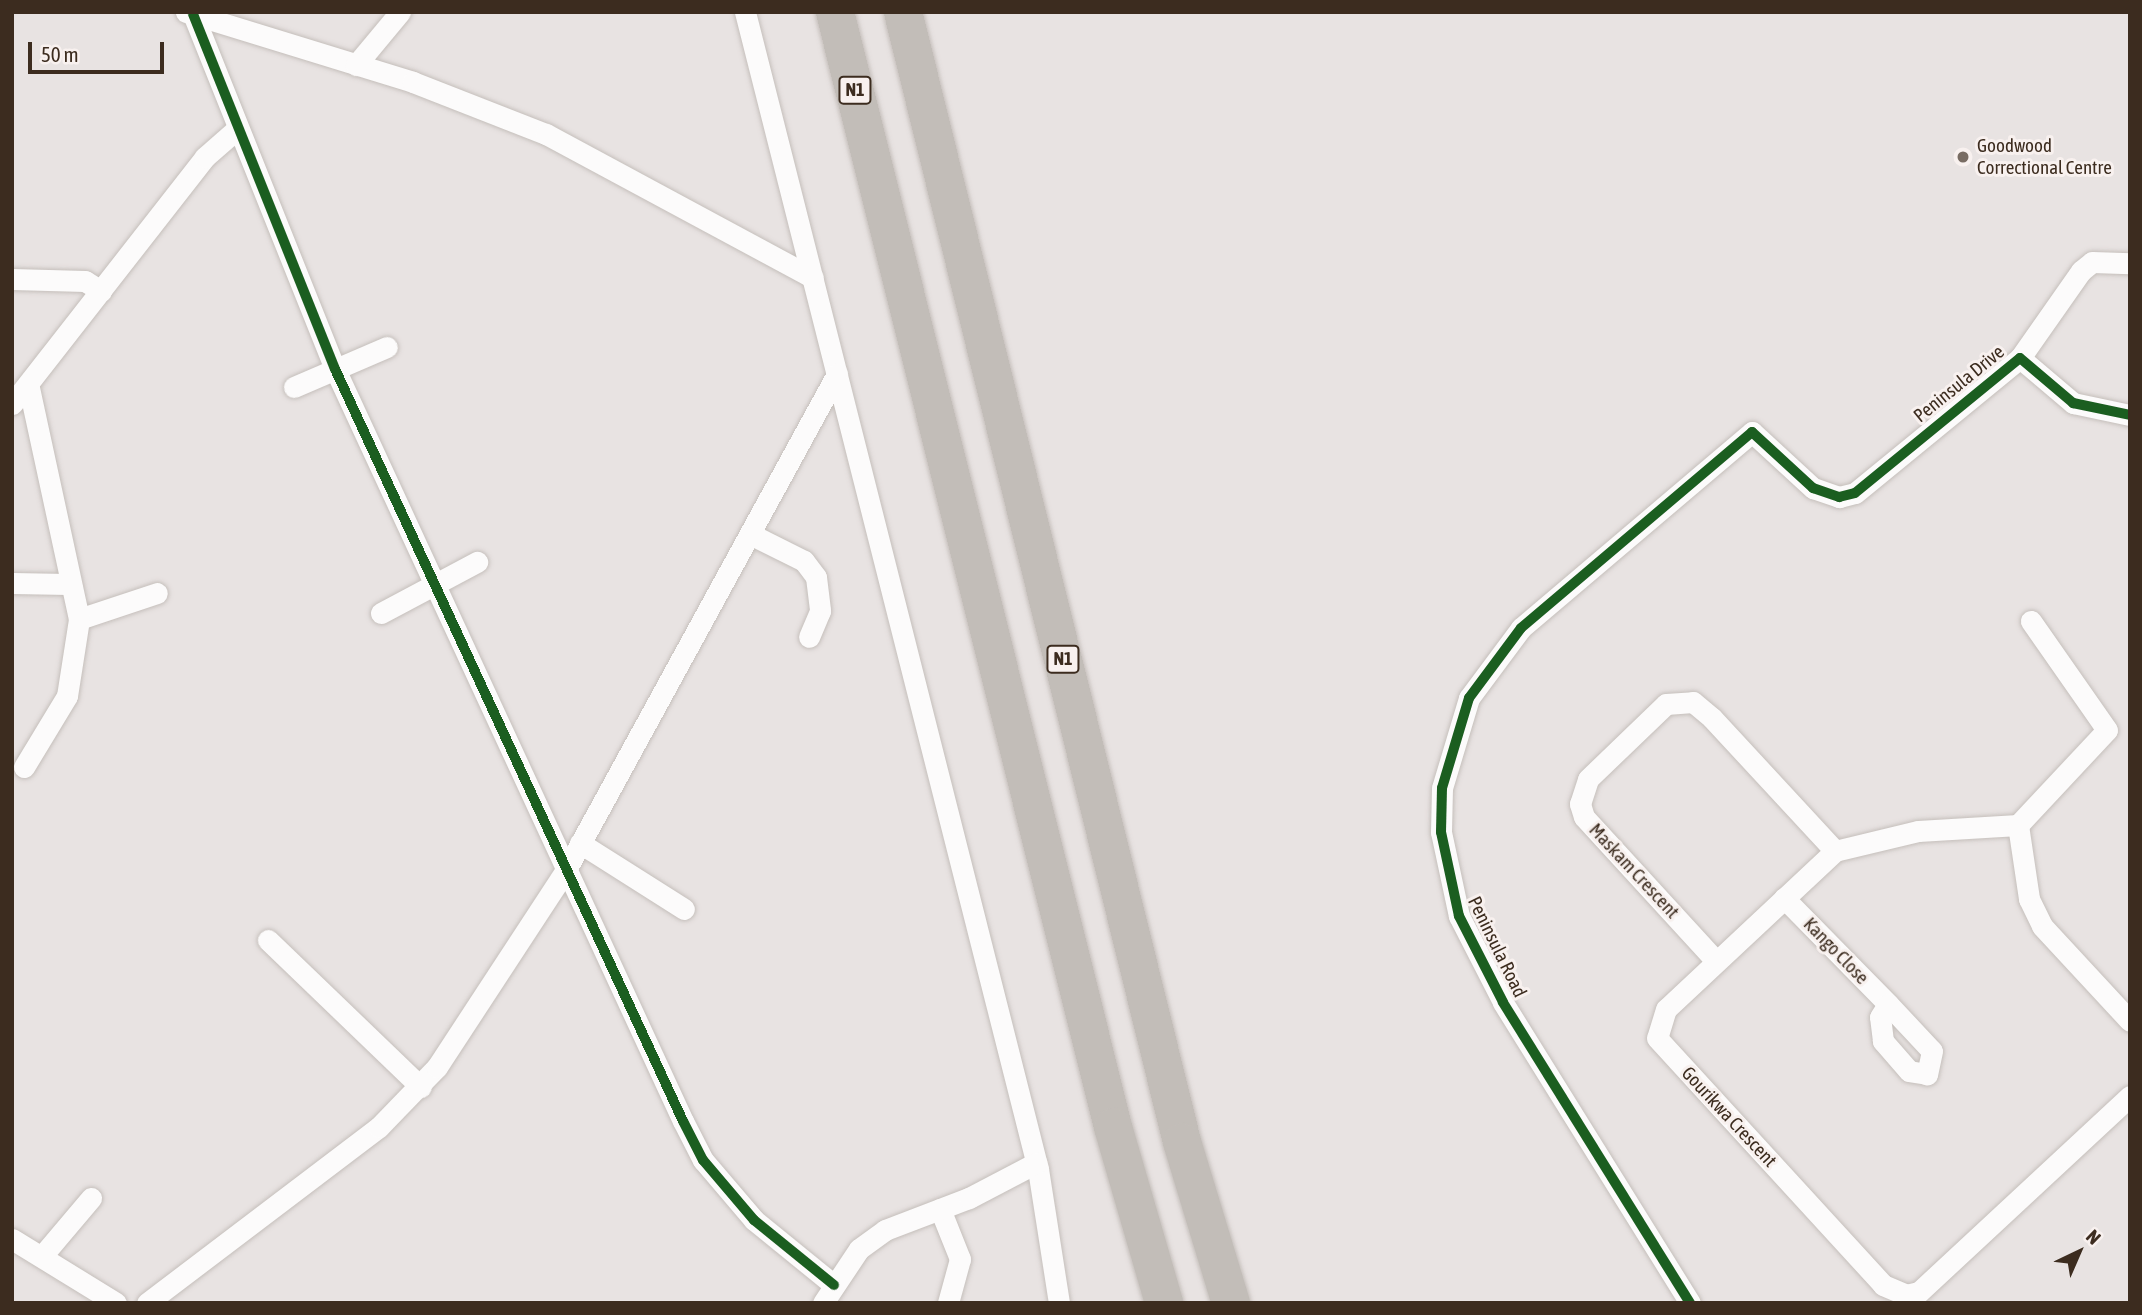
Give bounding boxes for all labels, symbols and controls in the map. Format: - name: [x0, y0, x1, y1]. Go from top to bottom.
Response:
- scale bar: [32, 28, 168, 72]
- text: 50 m: [41, 42, 79, 66]
- road number: N1: [838, 76, 872, 104]
- place label: Goodwood Correctional Centre: [1977, 135, 2112, 179]
- marker: Goodwood Correctional Centre: [1955, 149, 1971, 165]
- street label: Peninsula Drive: [1909, 341, 2009, 427]
- road number: N1: [1046, 644, 1080, 674]
- street label: Maskam Crescent: [1584, 819, 1684, 923]
- street label: Peninsula Road: [1463, 893, 1531, 1001]
- street label: Kango Close: [1799, 913, 1873, 989]
- street label: Gourikwa Crescent: [1677, 1062, 1781, 1172]
- north arrow: [2044, 1217, 2114, 1287]
- text: N: [2082, 1225, 2105, 1249]

